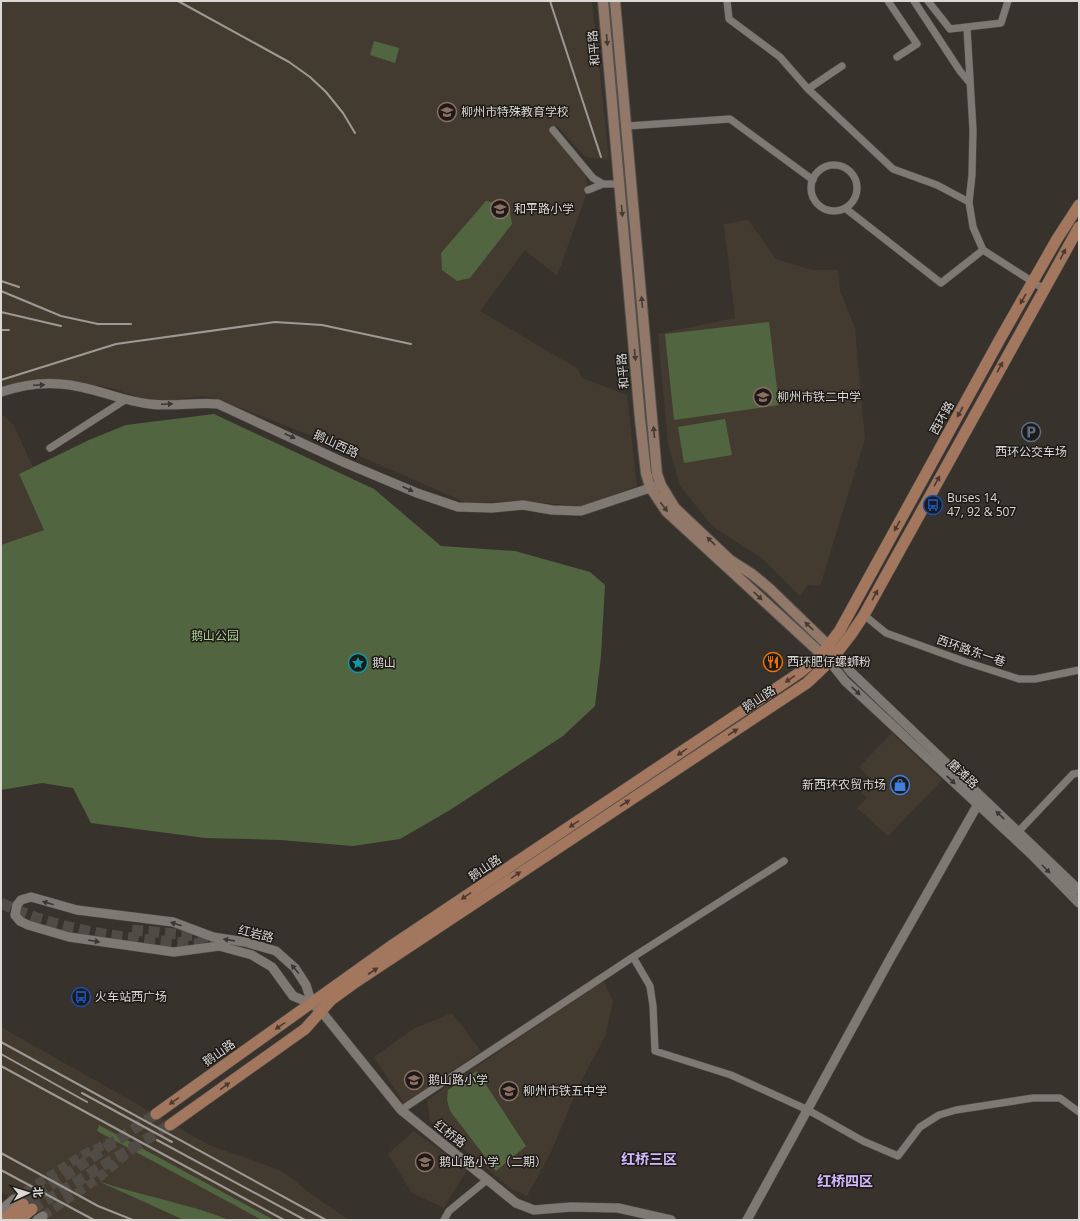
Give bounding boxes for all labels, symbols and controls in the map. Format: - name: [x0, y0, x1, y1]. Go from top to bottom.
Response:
- street label: 和平路: [583, 29, 604, 67]
- one-way arrow: [603, 34, 610, 46]
- school or university icon: 柳州市特殊教育学校: [436, 101, 458, 123]
- place label: 柳州市特殊教育学校: [461, 103, 569, 120]
- school or university icon: 和平路小学: [489, 198, 511, 220]
- place label: 和平路小学: [514, 200, 574, 217]
- one-way arrow: [619, 205, 625, 217]
- one-way arrow: [1060, 248, 1067, 260]
- one-way arrow: [1020, 293, 1027, 305]
- one-way arrow: [639, 296, 646, 308]
- one-way arrow: [631, 349, 638, 361]
- street label: 和平路: [612, 352, 633, 390]
- one-way arrow: [997, 362, 1004, 373]
- one-way arrow: [33, 381, 45, 388]
- school or university icon: 柳州市铁二中学: [752, 386, 774, 408]
- place label: 柳州市铁二中学: [777, 388, 861, 405]
- street label: 西环路: [925, 398, 958, 438]
- one-way arrow: [161, 400, 173, 407]
- one-way arrow: [956, 406, 963, 418]
- parking icon: 西环公交车场: [1020, 421, 1042, 443]
- street label: 鹅山西路: [311, 426, 362, 461]
- one-way arrow: [650, 426, 657, 438]
- one-way arrow: [284, 433, 295, 439]
- place label: 西环公交车场: [995, 443, 1067, 460]
- one-way arrow: [934, 475, 941, 487]
- one-way arrow: [403, 486, 414, 492]
- place label: Buses 14, 47, 92 & 507: [947, 489, 1016, 520]
- bus stop icon: Buses 14, 47, 92 & 507: [922, 494, 944, 516]
- one-way arrow: [660, 502, 668, 513]
- one-way arrow: [894, 520, 901, 532]
- one-way arrow: [706, 537, 716, 546]
- one-way arrow: [871, 589, 878, 601]
- one-way arrow: [753, 592, 764, 601]
- one-way arrow: [805, 622, 814, 631]
- park label: 鹅山公园: [191, 627, 239, 644]
- street label: 西环路东一巷: [934, 631, 1008, 670]
- restaurant icon: 西环肥仔螺蛳粉: [762, 651, 784, 673]
- place icon: 鹅山: [347, 652, 369, 674]
- place label: 西环肥仔螺蛳粉: [787, 653, 871, 670]
- place label: 鹅山: [372, 654, 396, 671]
- one-way arrow: [784, 676, 795, 683]
- street label: 鹅山路: [739, 682, 778, 716]
- one-way arrow: [851, 686, 861, 696]
- one-way arrow: [728, 728, 739, 736]
- one-way arrow: [676, 748, 687, 756]
- street label: 磨滩路: [944, 755, 982, 792]
- shop icon: 新西环农贸市场: [889, 774, 911, 796]
- one-way arrow: [946, 775, 956, 785]
- place label: 新西环农贸市场: [802, 776, 886, 793]
- one-way arrow: [619, 800, 631, 807]
- one-way arrow: [995, 810, 1005, 820]
- one-way arrow: [568, 820, 579, 828]
- street label: 鹅山路: [465, 850, 504, 885]
- one-way arrow: [1041, 864, 1050, 874]
- one-way arrow: [511, 871, 522, 879]
- one-way arrow: [460, 893, 471, 900]
- one-way arrow: [42, 900, 54, 906]
- one-way arrow: [170, 920, 182, 926]
- street label: 红岩路: [237, 921, 276, 946]
- one-way arrow: [223, 936, 235, 942]
- one-way arrow: [88, 938, 100, 944]
- one-way arrow: [291, 964, 300, 975]
- one-way arrow: [368, 967, 379, 975]
- bus stop icon: 火车站西广场: [70, 986, 92, 1008]
- place label: 火车站西广场: [95, 988, 167, 1005]
- one-way arrow: [275, 1022, 285, 1030]
- street label: 鹅山路: [199, 1035, 238, 1070]
- school or university icon: 鹅山路小学: [403, 1069, 425, 1091]
- place label: 鹅山路小学: [428, 1071, 488, 1088]
- school or university icon: 柳州市铁五中学: [498, 1080, 520, 1102]
- one-way arrow: [220, 1082, 230, 1090]
- place label: 柳州市铁五中学: [523, 1082, 607, 1099]
- one-way arrow: [168, 1097, 179, 1105]
- street label: 红桥路: [431, 1116, 470, 1151]
- district label: 红桥三区: [621, 1149, 677, 1168]
- school or university icon: 鹅山路小学（二期）: [414, 1151, 436, 1173]
- place label: 鹅山路小学（二期）: [439, 1153, 547, 1170]
- district label: 红桥四区: [817, 1171, 873, 1190]
- north arrow: [8, 1173, 48, 1213]
- text: 北: [31, 1186, 46, 1198]

